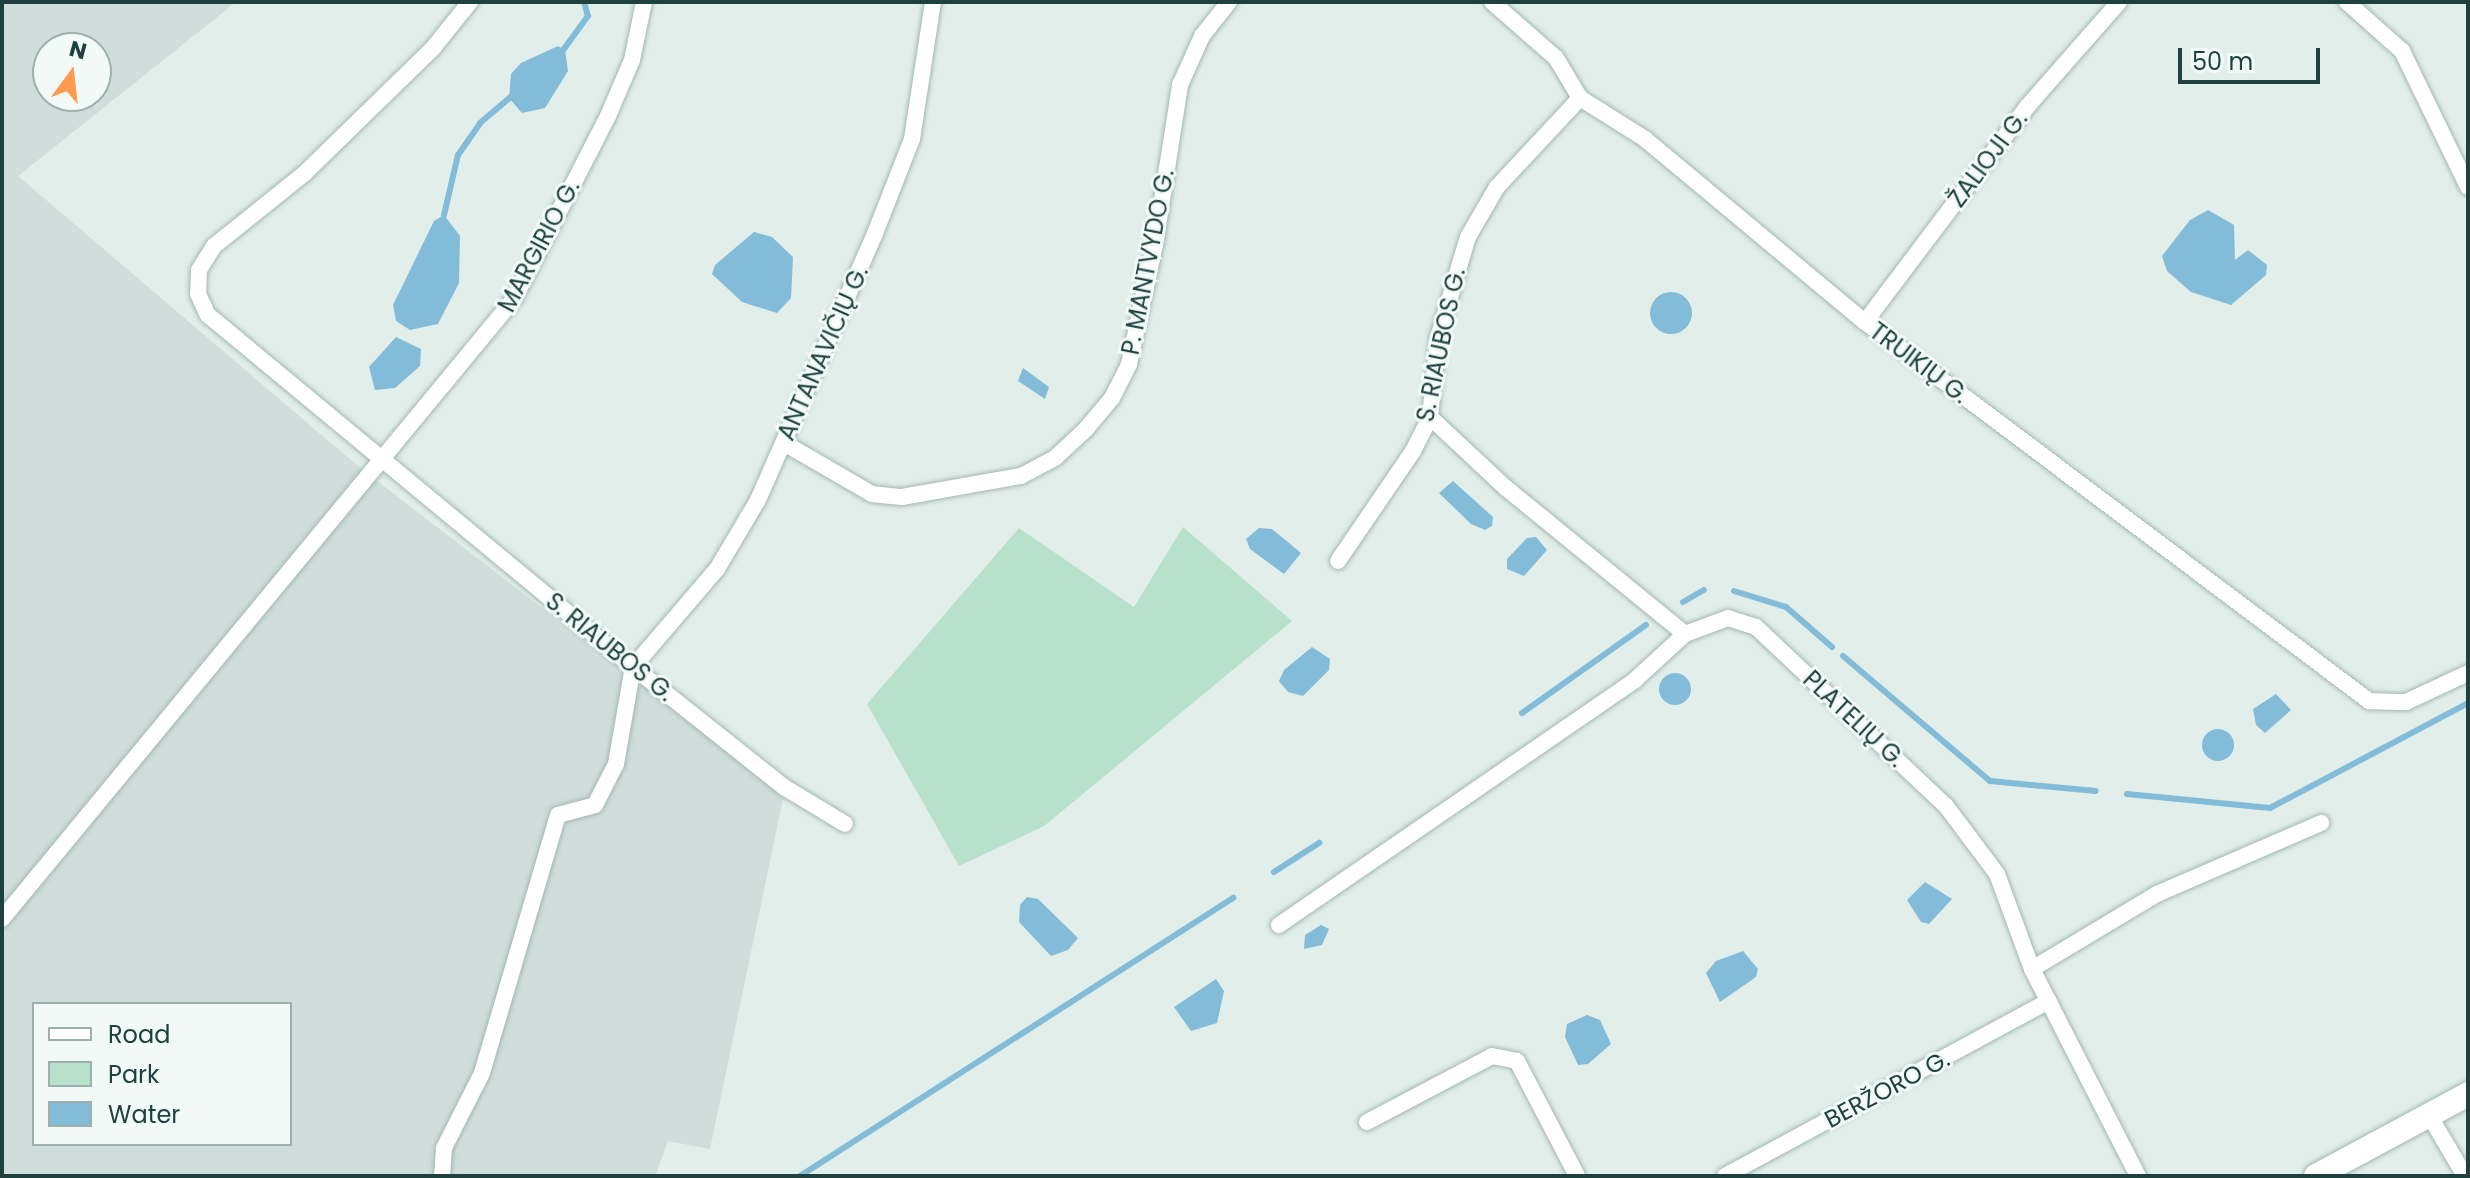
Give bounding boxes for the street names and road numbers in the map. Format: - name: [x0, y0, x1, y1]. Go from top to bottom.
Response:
- street label: ŽALIOJI G.: [1942, 105, 2034, 213]
- street label: P. MANTVYDO G.: [1116, 167, 1180, 357]
- street label: MARGIRIO G.: [492, 175, 586, 317]
- street label: ANTANAVIČIŲ G.: [772, 261, 874, 445]
- street label: S. RIAUBOS G.: [1411, 266, 1471, 424]
- street label: TRUIKIŲ G.: [1864, 317, 1974, 409]
- street label: S. RIAUBOS G.: [540, 587, 680, 707]
- street label: PLATELIŲ G.: [1797, 665, 1911, 773]
- street label: BERŽORO G.: [1820, 1044, 1954, 1134]

